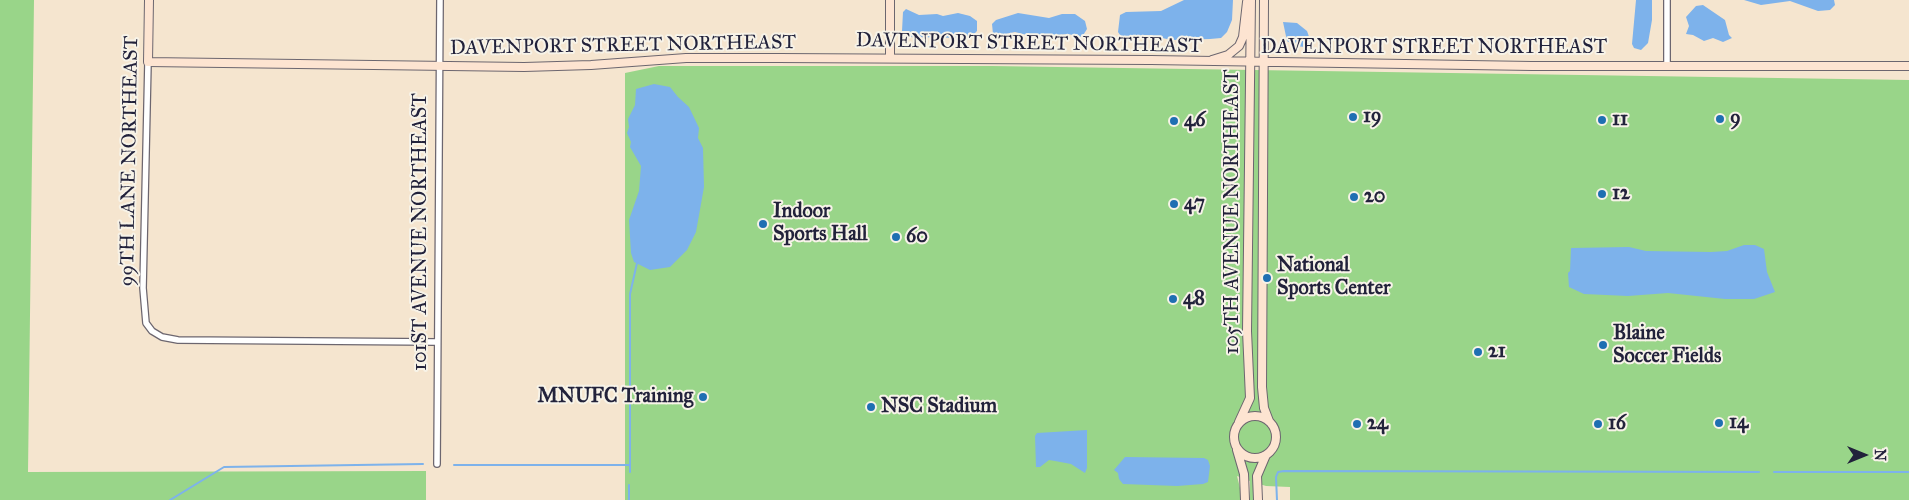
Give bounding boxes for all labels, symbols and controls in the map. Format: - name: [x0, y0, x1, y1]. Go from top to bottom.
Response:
- street label: DAVENPORT STREET NORTHEAST: [856, 29, 1202, 59]
- street label: DAVENPORT STREET NORTHEAST: [450, 31, 796, 61]
- street label: 99TH LANE NORTHEAST: [116, 35, 144, 287]
- street label: DAVENPORT STREET NORTHEAST: [1261, 36, 1607, 60]
- street label: 105TH AVENUE NORTHEAST: [1221, 69, 1245, 355]
- street label: 101ST AVENUE NORTHEAST: [409, 93, 433, 371]
- place label: 19: [1363, 105, 1381, 129]
- place label: 9: [1730, 107, 1741, 131]
- place label: 11: [1612, 108, 1628, 132]
- place label: 46: [1184, 109, 1205, 133]
- marker: 19: [1347, 111, 1359, 123]
- marker: 9: [1714, 113, 1726, 125]
- marker: 11: [1596, 114, 1608, 126]
- marker: 46: [1168, 115, 1180, 127]
- place label: 12: [1612, 182, 1630, 206]
- place label: 20: [1364, 185, 1386, 209]
- marker: 12: [1596, 188, 1608, 200]
- marker: 20: [1348, 191, 1360, 203]
- place label: 47: [1184, 192, 1205, 216]
- marker: 47: [1168, 198, 1180, 210]
- place label: Indoor Sports Hall: [773, 200, 867, 247]
- marker: Indoor Sports Hall: [757, 218, 769, 230]
- place label: 60: [906, 225, 928, 249]
- marker: 60: [890, 231, 902, 243]
- place label: National Sports Center: [1277, 254, 1390, 301]
- marker: National Sports Center: [1261, 272, 1273, 284]
- place label: 48: [1183, 287, 1205, 311]
- marker: 48: [1167, 293, 1179, 305]
- place label: Blaine Soccer Fields: [1613, 322, 1721, 369]
- marker: Blaine Soccer Fields: [1597, 339, 1609, 351]
- place label: 21: [1488, 340, 1506, 364]
- marker: 21: [1472, 346, 1484, 358]
- place label: MNUFC Training: [537, 385, 693, 409]
- marker: MNUFC Training: [697, 391, 709, 403]
- place label: NSC Stadium: [881, 395, 997, 419]
- marker: NSC Stadium: [865, 401, 877, 413]
- place label: 14: [1729, 411, 1748, 435]
- place label: 24: [1367, 412, 1388, 436]
- place label: 16: [1608, 412, 1626, 436]
- marker: 14: [1713, 417, 1725, 429]
- marker: 24: [1351, 418, 1363, 430]
- marker: 16: [1592, 418, 1604, 430]
- north arrow: [1839, 430, 1889, 480]
- text: N: [1871, 449, 1888, 461]

